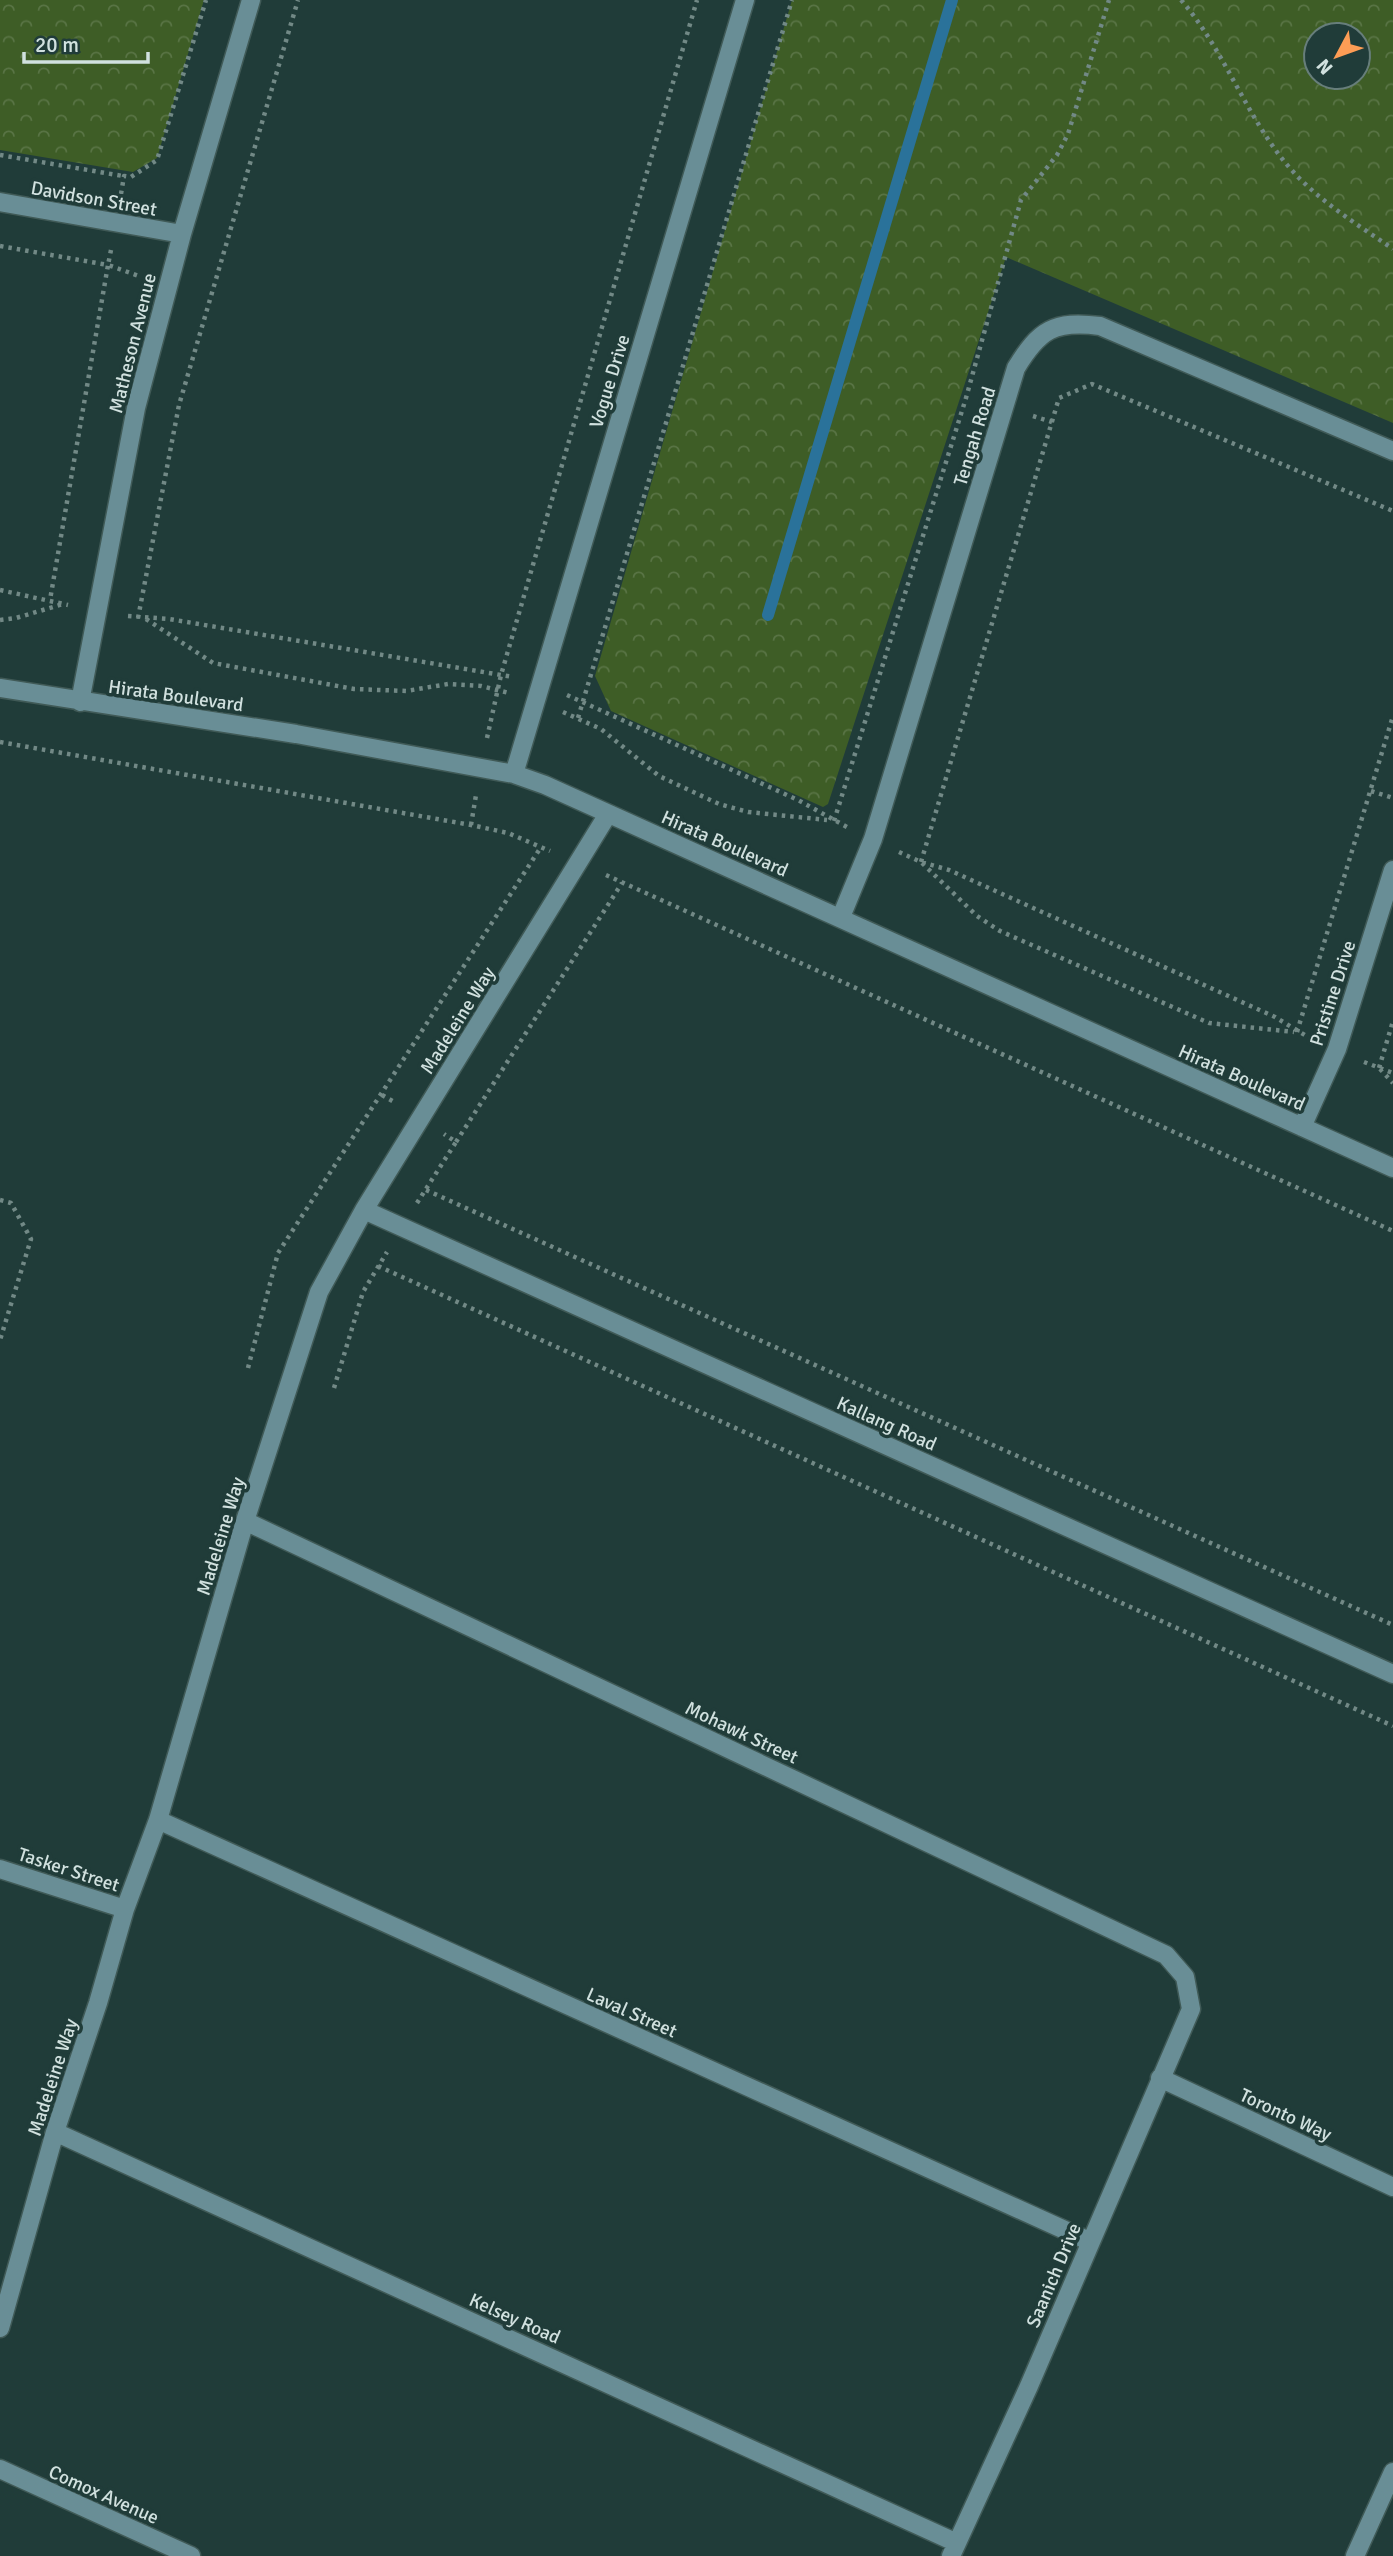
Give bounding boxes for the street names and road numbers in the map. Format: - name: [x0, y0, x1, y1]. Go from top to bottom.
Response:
- street label: Davidson Street: [29, 176, 159, 222]
- street label: Matheson Avenue: [104, 271, 162, 416]
- street label: Vogue Drive: [584, 332, 636, 431]
- street label: Tengah Road: [948, 384, 1001, 489]
- street label: Hirata Boulevard: [107, 675, 245, 717]
- street label: Hirata Boulevard: [657, 805, 792, 883]
- street label: Pristine Drive: [1305, 937, 1361, 1049]
- street label: Madeleine Way: [415, 962, 500, 1079]
- street label: Hirata Boulevard: [1174, 1039, 1309, 1117]
- street label: Kallang Road: [833, 1391, 940, 1457]
- street label: Madeleine Way: [192, 1474, 250, 1598]
- street label: Mohawk Street: [681, 1696, 802, 1770]
- street label: Tasker Street: [15, 1842, 123, 1898]
- street label: Laval Street: [583, 1982, 681, 2044]
- street label: Madeleine Way: [23, 2015, 83, 2139]
- street label: Toronto Way: [1236, 2083, 1336, 2147]
- street label: Saanich Drive: [1021, 2219, 1087, 2331]
- street label: Kelsey Road: [465, 2288, 564, 2350]
- street label: Comox Avenue: [45, 2460, 162, 2530]

